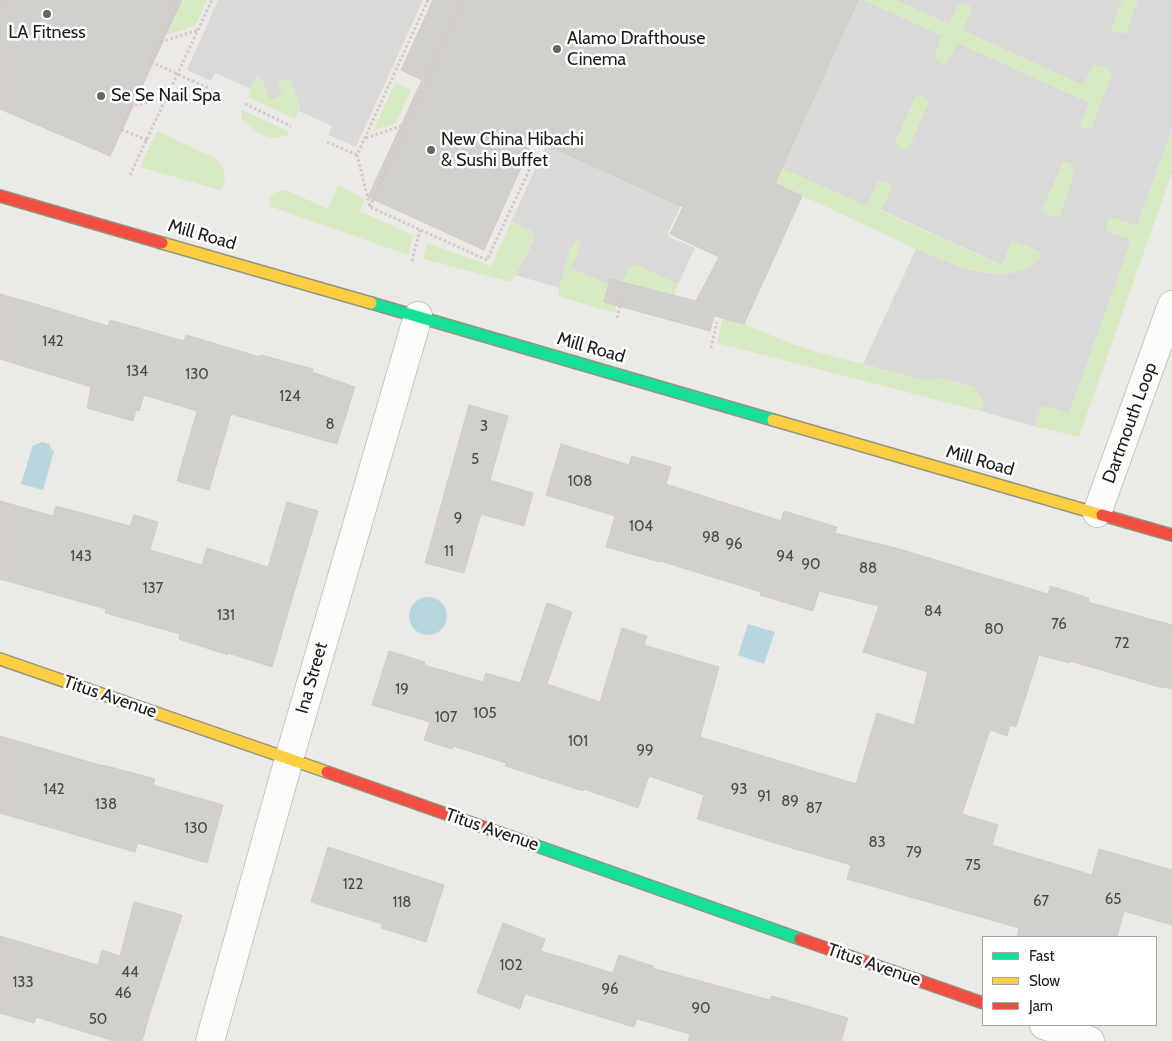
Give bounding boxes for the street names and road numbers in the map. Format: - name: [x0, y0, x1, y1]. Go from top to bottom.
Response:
- street label: Mill Road: [165, 215, 239, 255]
- street label: Mill Road: [554, 328, 628, 368]
- street label: Dartmouth Loop: [1098, 360, 1162, 486]
- street label: Mill Road: [943, 441, 1017, 481]
- street label: Ina Street: [291, 640, 333, 716]
- street label: Titus Avenue: [60, 671, 160, 723]
- street label: Titus Avenue: [442, 804, 542, 856]
- street label: Titus Avenue: [824, 939, 924, 991]

